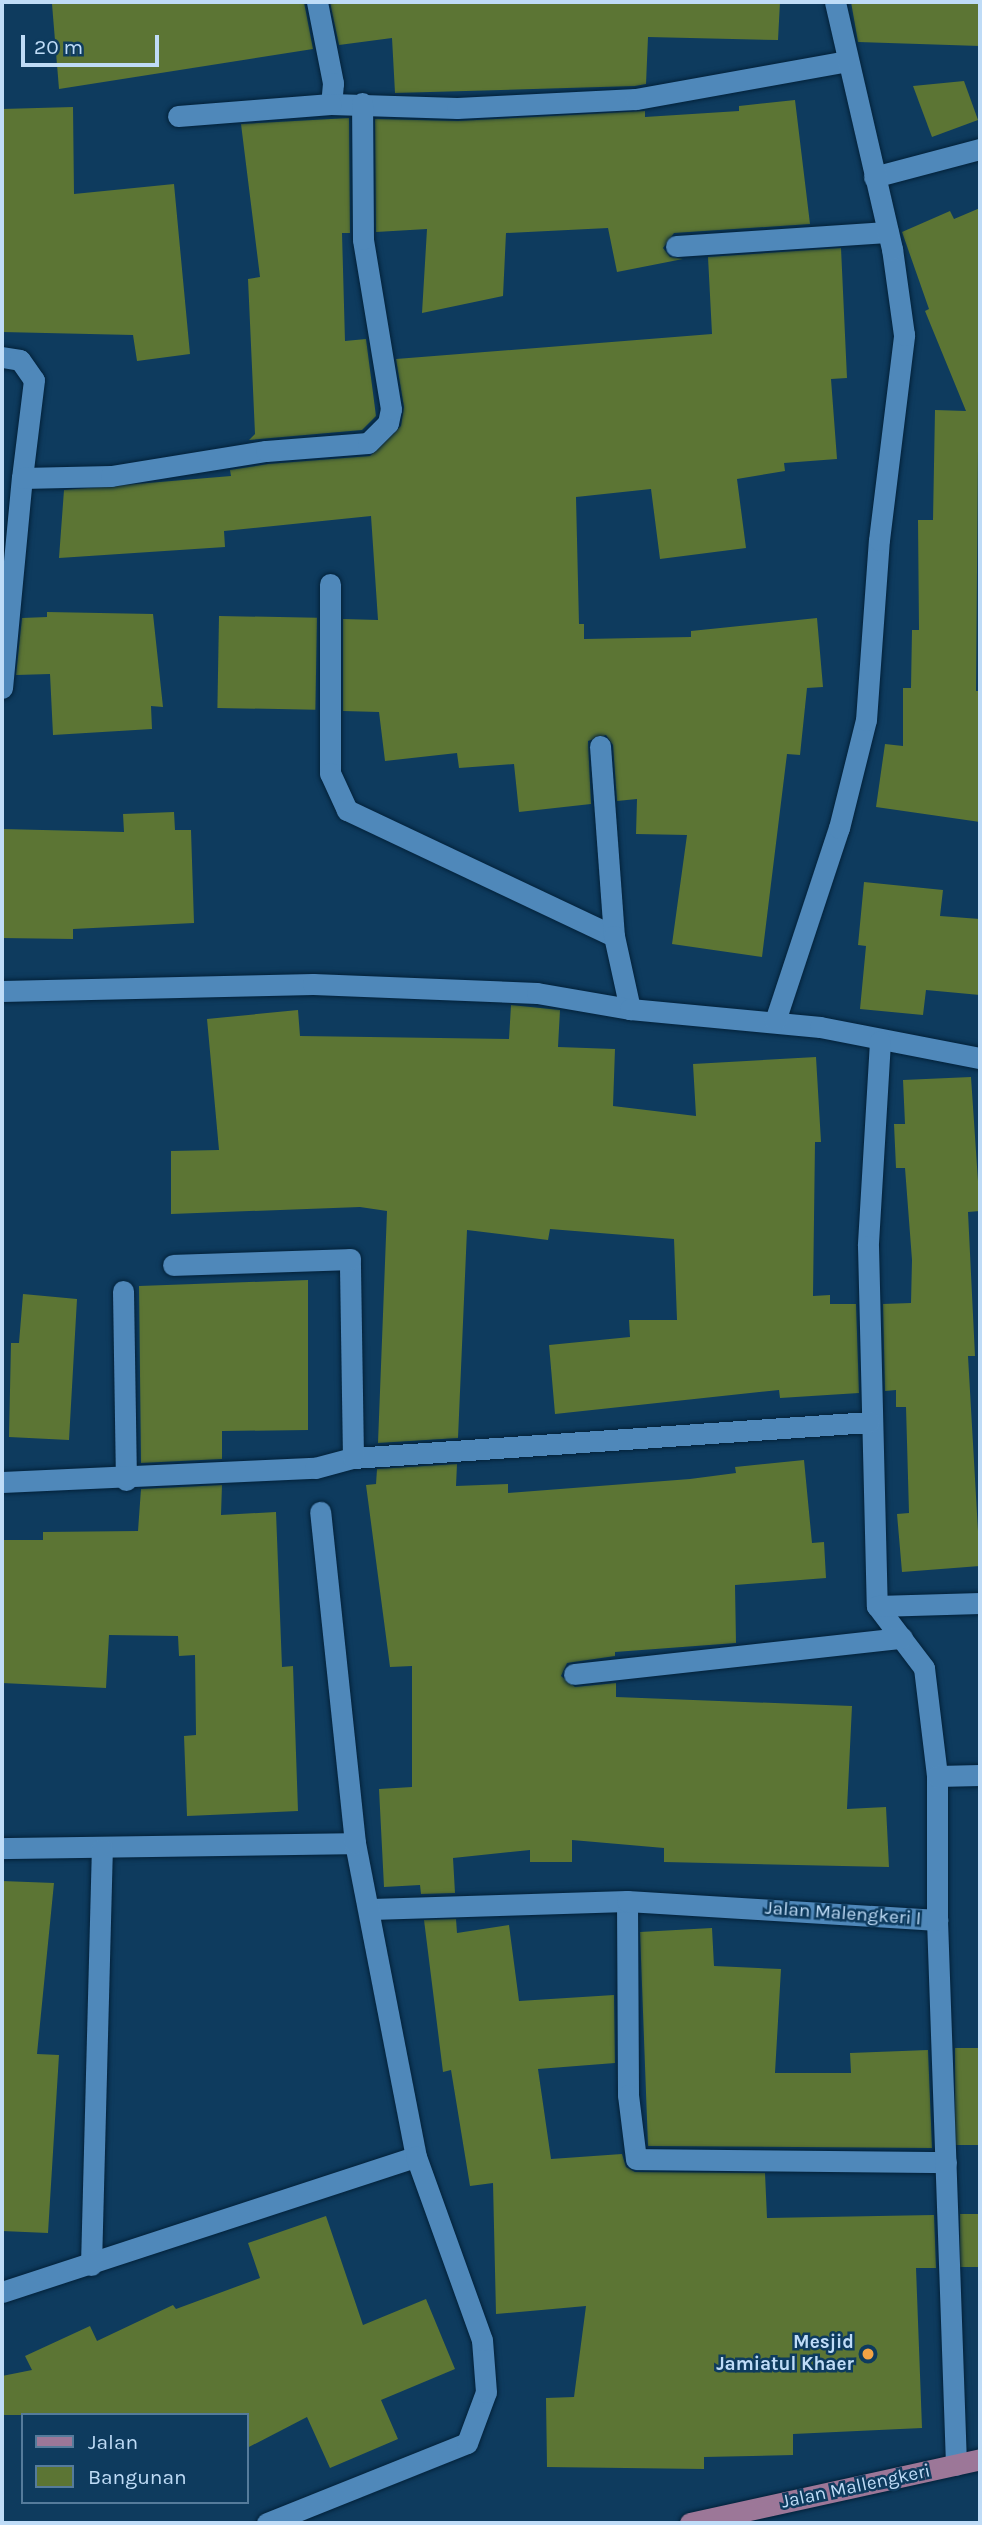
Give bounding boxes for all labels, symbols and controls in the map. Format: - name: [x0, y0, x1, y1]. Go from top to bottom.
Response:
- scale bar: [24, 21, 163, 65]
- text: 20 m: [34, 35, 83, 59]
- street label: Jalan Malengkeri I: [764, 1897, 922, 1931]
- place label: Mesjid Jamiatul Khaer: [716, 2332, 854, 2376]
- marker: Mesjid Jamiatul Khaer: [860, 2346, 876, 2362]
- legend: [21, 2413, 248, 2504]
- text: Jalan: [88, 2430, 138, 2454]
- street label: Jalan Mallengkeri: [779, 2460, 933, 2514]
- text: Bangunan: [88, 2465, 187, 2489]

